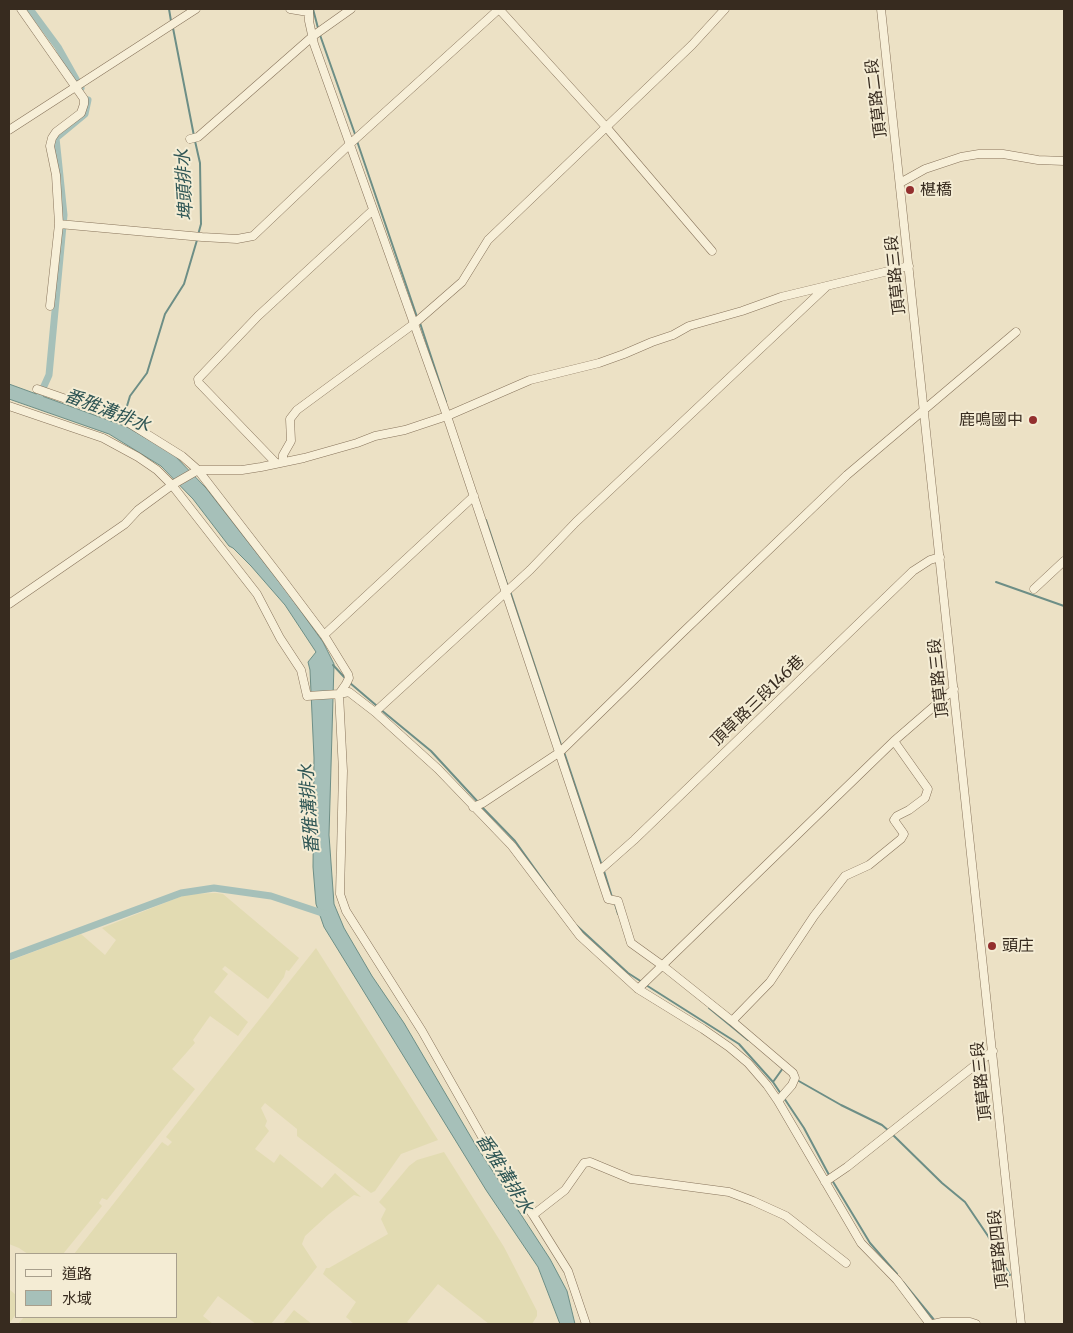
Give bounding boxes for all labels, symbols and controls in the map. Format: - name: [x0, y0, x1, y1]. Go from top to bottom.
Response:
- street label: 頂草路二段: [863, 57, 891, 139]
- water label: 埤頭排水: [172, 148, 198, 222]
- place label: 椹橋: [920, 180, 952, 200]
- marker: 椹橋: [904, 184, 916, 196]
- street label: 頂草路三段: [882, 234, 910, 316]
- water label: 番雅溝排水: [61, 385, 153, 437]
- place label: 鹿鳴國中: [959, 410, 1023, 430]
- marker: 鹿鳴國中: [1027, 414, 1039, 426]
- street label: 頂草路三段: [925, 637, 953, 719]
- street label: 頂草路三段146巷: [708, 652, 808, 750]
- water label: 番雅溝排水: [296, 763, 324, 855]
- place label: 頭庄: [1002, 936, 1034, 956]
- marker: 頭庄: [986, 940, 998, 952]
- street label: 頂草路三段: [968, 1040, 996, 1122]
- water label: 番雅溝排水: [471, 1130, 537, 1218]
- street label: 頂草路四段: [985, 1208, 1013, 1290]
- legend: [15, 1253, 178, 1318]
- text: 道路: [62, 1264, 92, 1283]
- text: 水域: [62, 1289, 92, 1308]

